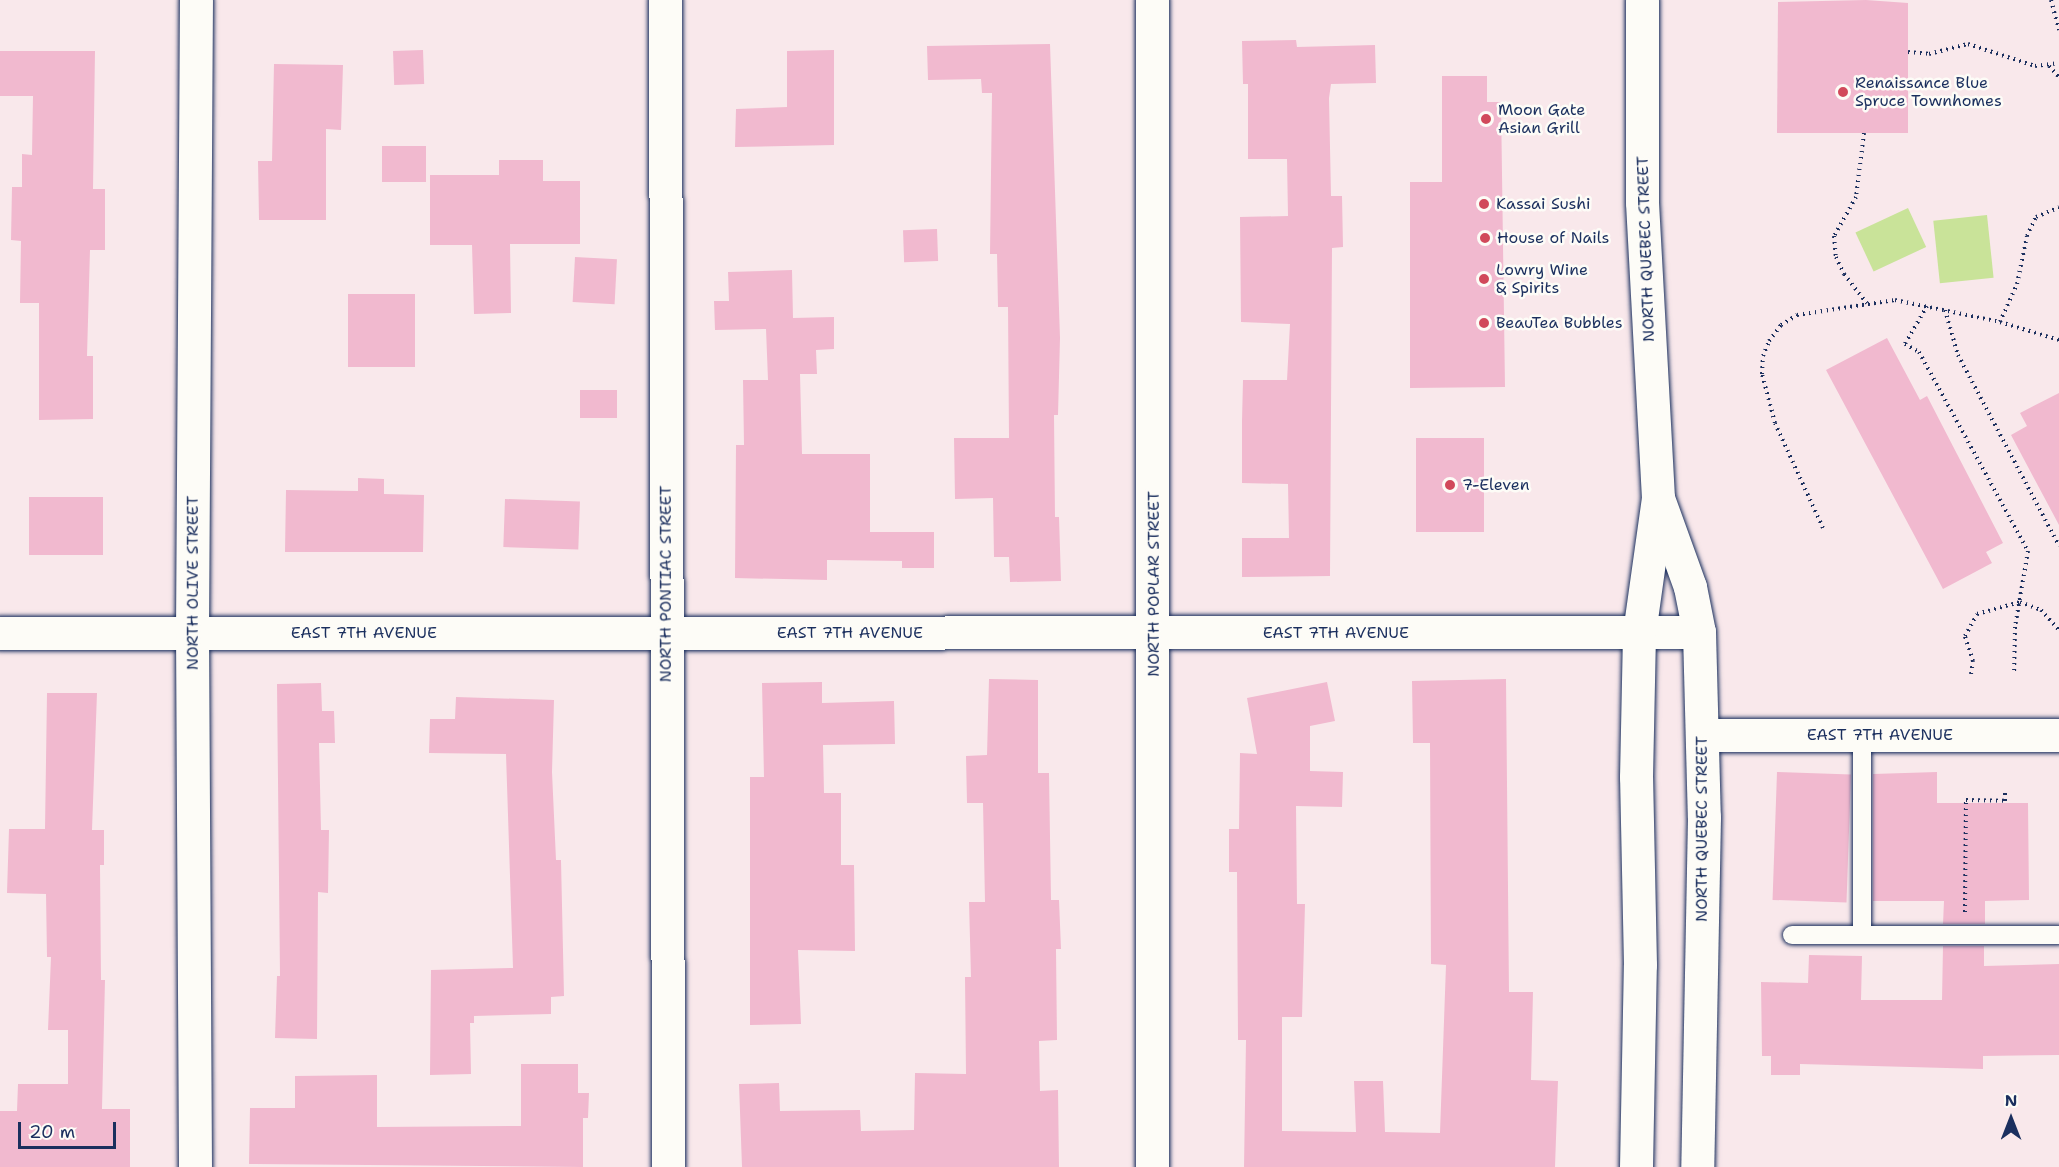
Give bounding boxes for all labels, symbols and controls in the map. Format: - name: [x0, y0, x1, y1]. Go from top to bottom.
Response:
- place label: Renaissance Blue Spruce Townhomes: [1855, 73, 2002, 111]
- marker: Renaissance Blue Spruce Townhomes: [1836, 85, 1850, 99]
- place label: Moon Gate Asian Grill: [1498, 100, 1585, 138]
- marker: Moon Gate Asian Grill: [1479, 112, 1493, 126]
- street label: NORTH QUEBEC STREET: [1633, 156, 1659, 342]
- place label: Kassai Sushi: [1496, 194, 1591, 214]
- marker: Kassai Sushi: [1477, 197, 1491, 211]
- place label: House of Nails: [1497, 228, 1610, 248]
- marker: House of Nails: [1478, 231, 1492, 245]
- place label: Lowry Wine & Spirits: [1496, 260, 1588, 298]
- marker: Lowry Wine & Spirits: [1477, 272, 1491, 286]
- place label: BeauTea Bubbles: [1496, 313, 1623, 333]
- marker: BeauTea Bubbles: [1477, 316, 1491, 330]
- place label: 7-Eleven: [1462, 475, 1529, 495]
- marker: 7-Eleven: [1443, 478, 1457, 492]
- street label: NORTH PONTIAC STREET: [656, 486, 676, 682]
- street label: NORTH POPLAR STREET: [1144, 491, 1164, 677]
- street label: NORTH OLIVE STREET: [183, 496, 203, 670]
- street label: EAST 7TH AVENUE: [291, 623, 437, 643]
- street label: EAST 7TH AVENUE: [777, 623, 923, 643]
- street label: EAST 7TH AVENUE: [1263, 623, 1409, 643]
- street label: EAST 7TH AVENUE: [1807, 725, 1953, 745]
- street label: NORTH QUEBEC STREET: [1692, 736, 1712, 922]
- north arrow: [1981, 1089, 2041, 1149]
- text: N: [2005, 1090, 2017, 1111]
- scale bar: [21, 1110, 118, 1148]
- text: 20 m: [29, 1120, 75, 1144]

